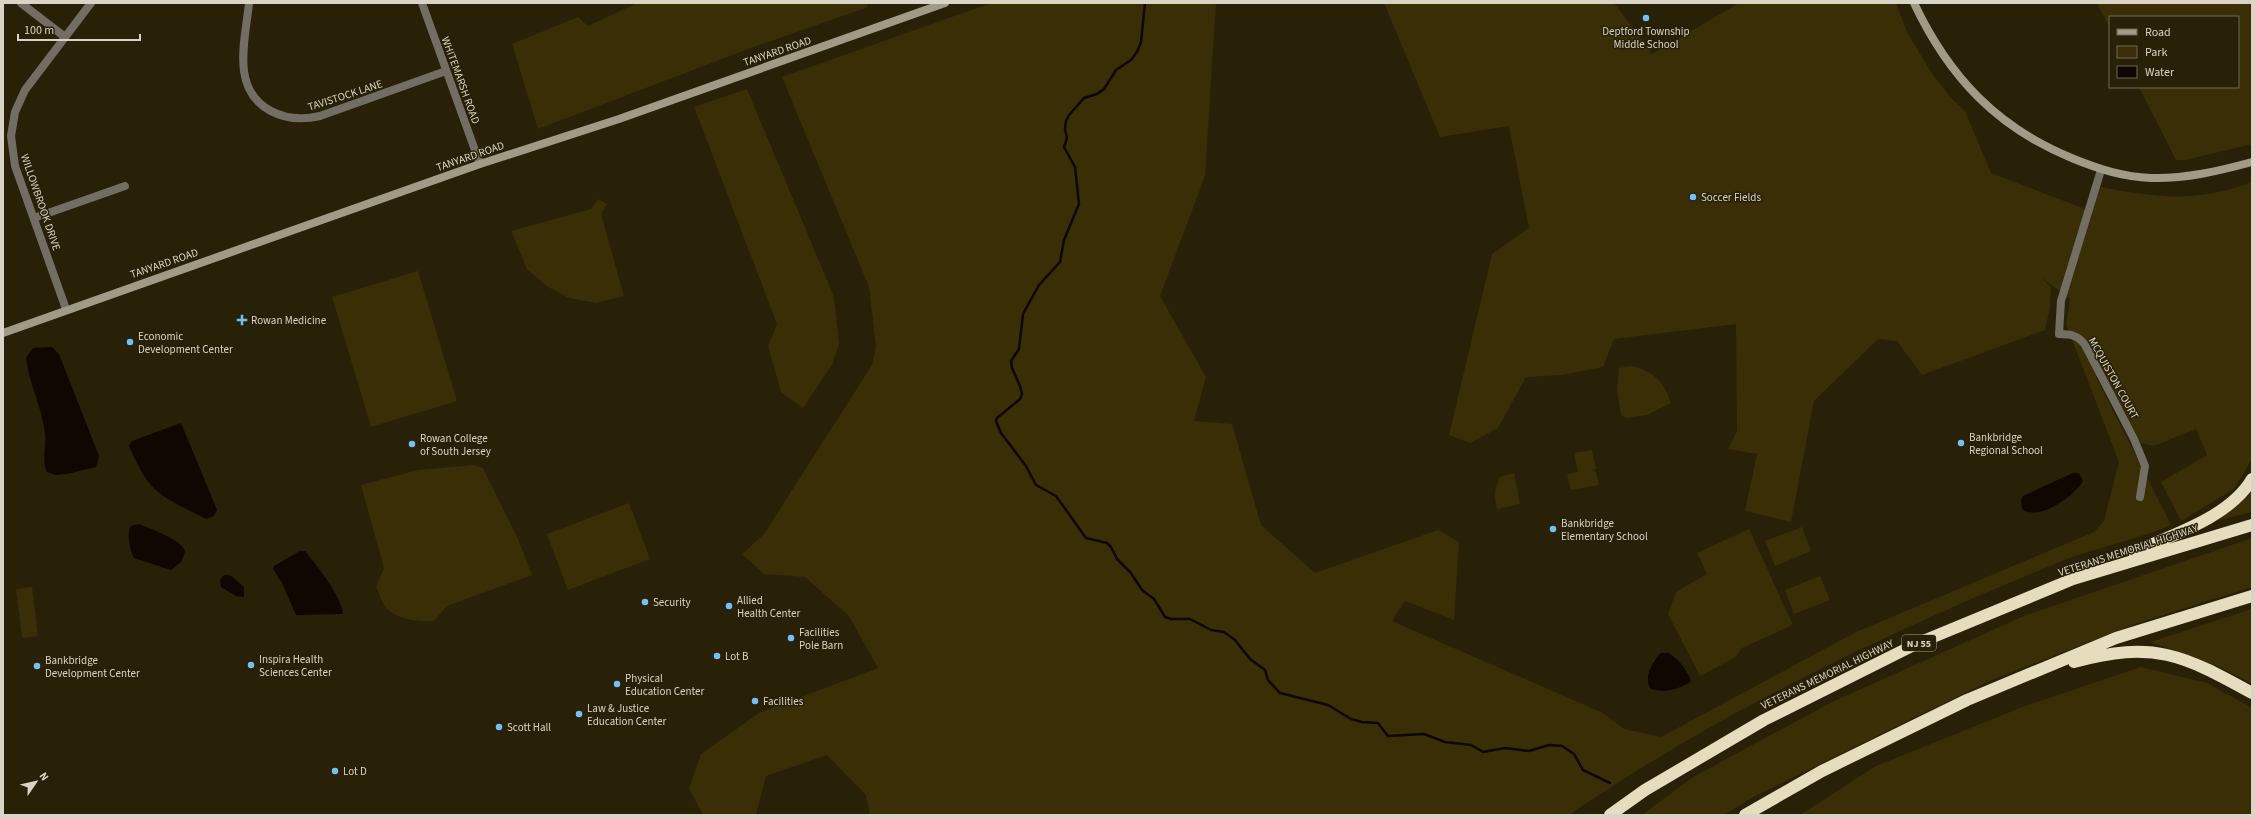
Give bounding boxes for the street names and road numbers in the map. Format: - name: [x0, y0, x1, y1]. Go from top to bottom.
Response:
- street label: TANYARD ROAD: [741, 33, 813, 70]
- street label: WHITEMARSH ROAD: [438, 34, 483, 126]
- street label: TAVISTOCK LANE: [306, 76, 385, 115]
- street label: TANYARD ROAD: [434, 138, 506, 175]
- street label: WILLOWBROOK DRIVE: [17, 152, 64, 253]
- street label: TANYARD ROAD: [128, 245, 200, 282]
- street label: MCQUISTON COURT: [2085, 335, 2142, 422]
- street label: VETERANS MEMORIAL HIGHWAY: [2056, 521, 2201, 580]
- street label: VETERANS MEMORIAL HIGHWAY: [1758, 635, 1897, 713]
- road number: NJ 55: [1902, 635, 1936, 651]

